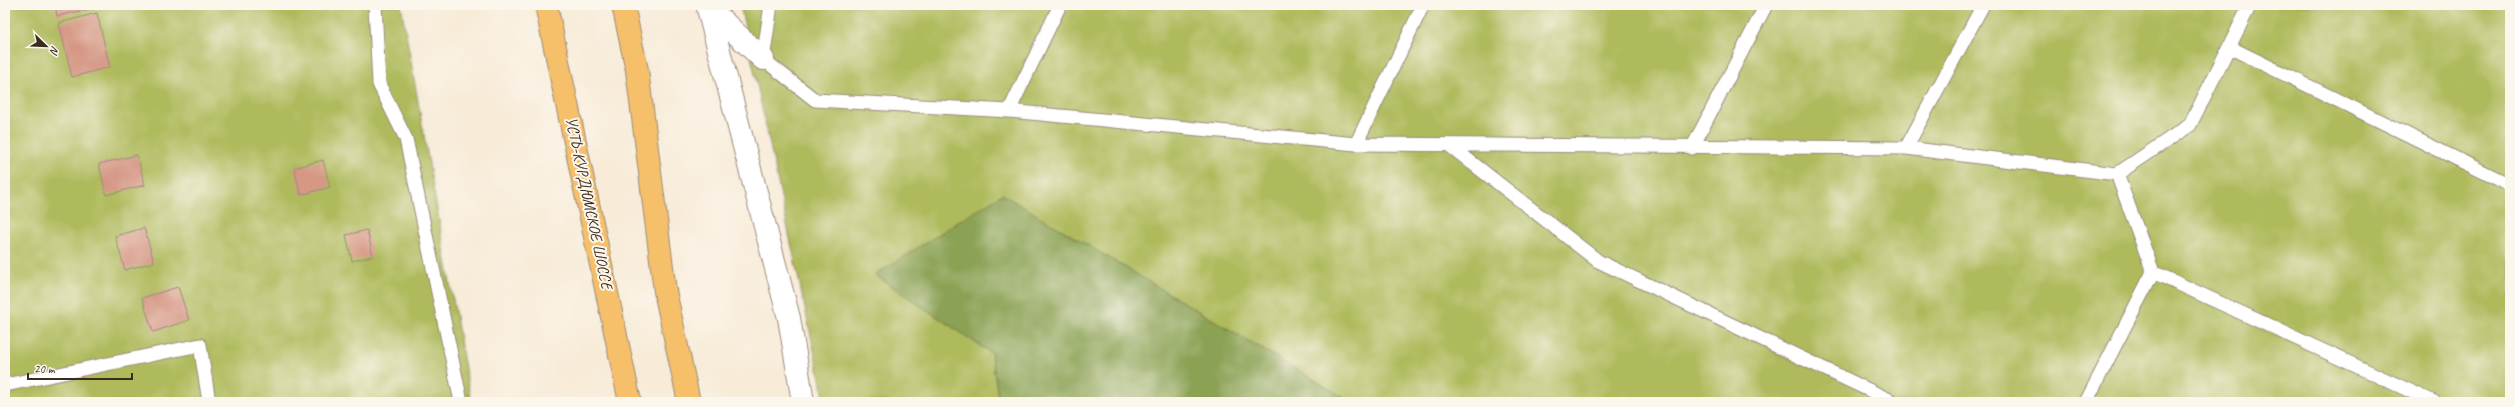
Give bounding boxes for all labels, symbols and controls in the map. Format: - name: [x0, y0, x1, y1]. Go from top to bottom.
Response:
- north arrow: [26, 26, 66, 66]
- text: N: [47, 44, 63, 58]
- street label: УСТЬ-КУРДЮМСКОЕ ШОССЕ: [561, 115, 617, 293]
- scale bar: [28, 355, 132, 381]
- text: 20 m: [34, 361, 56, 377]

